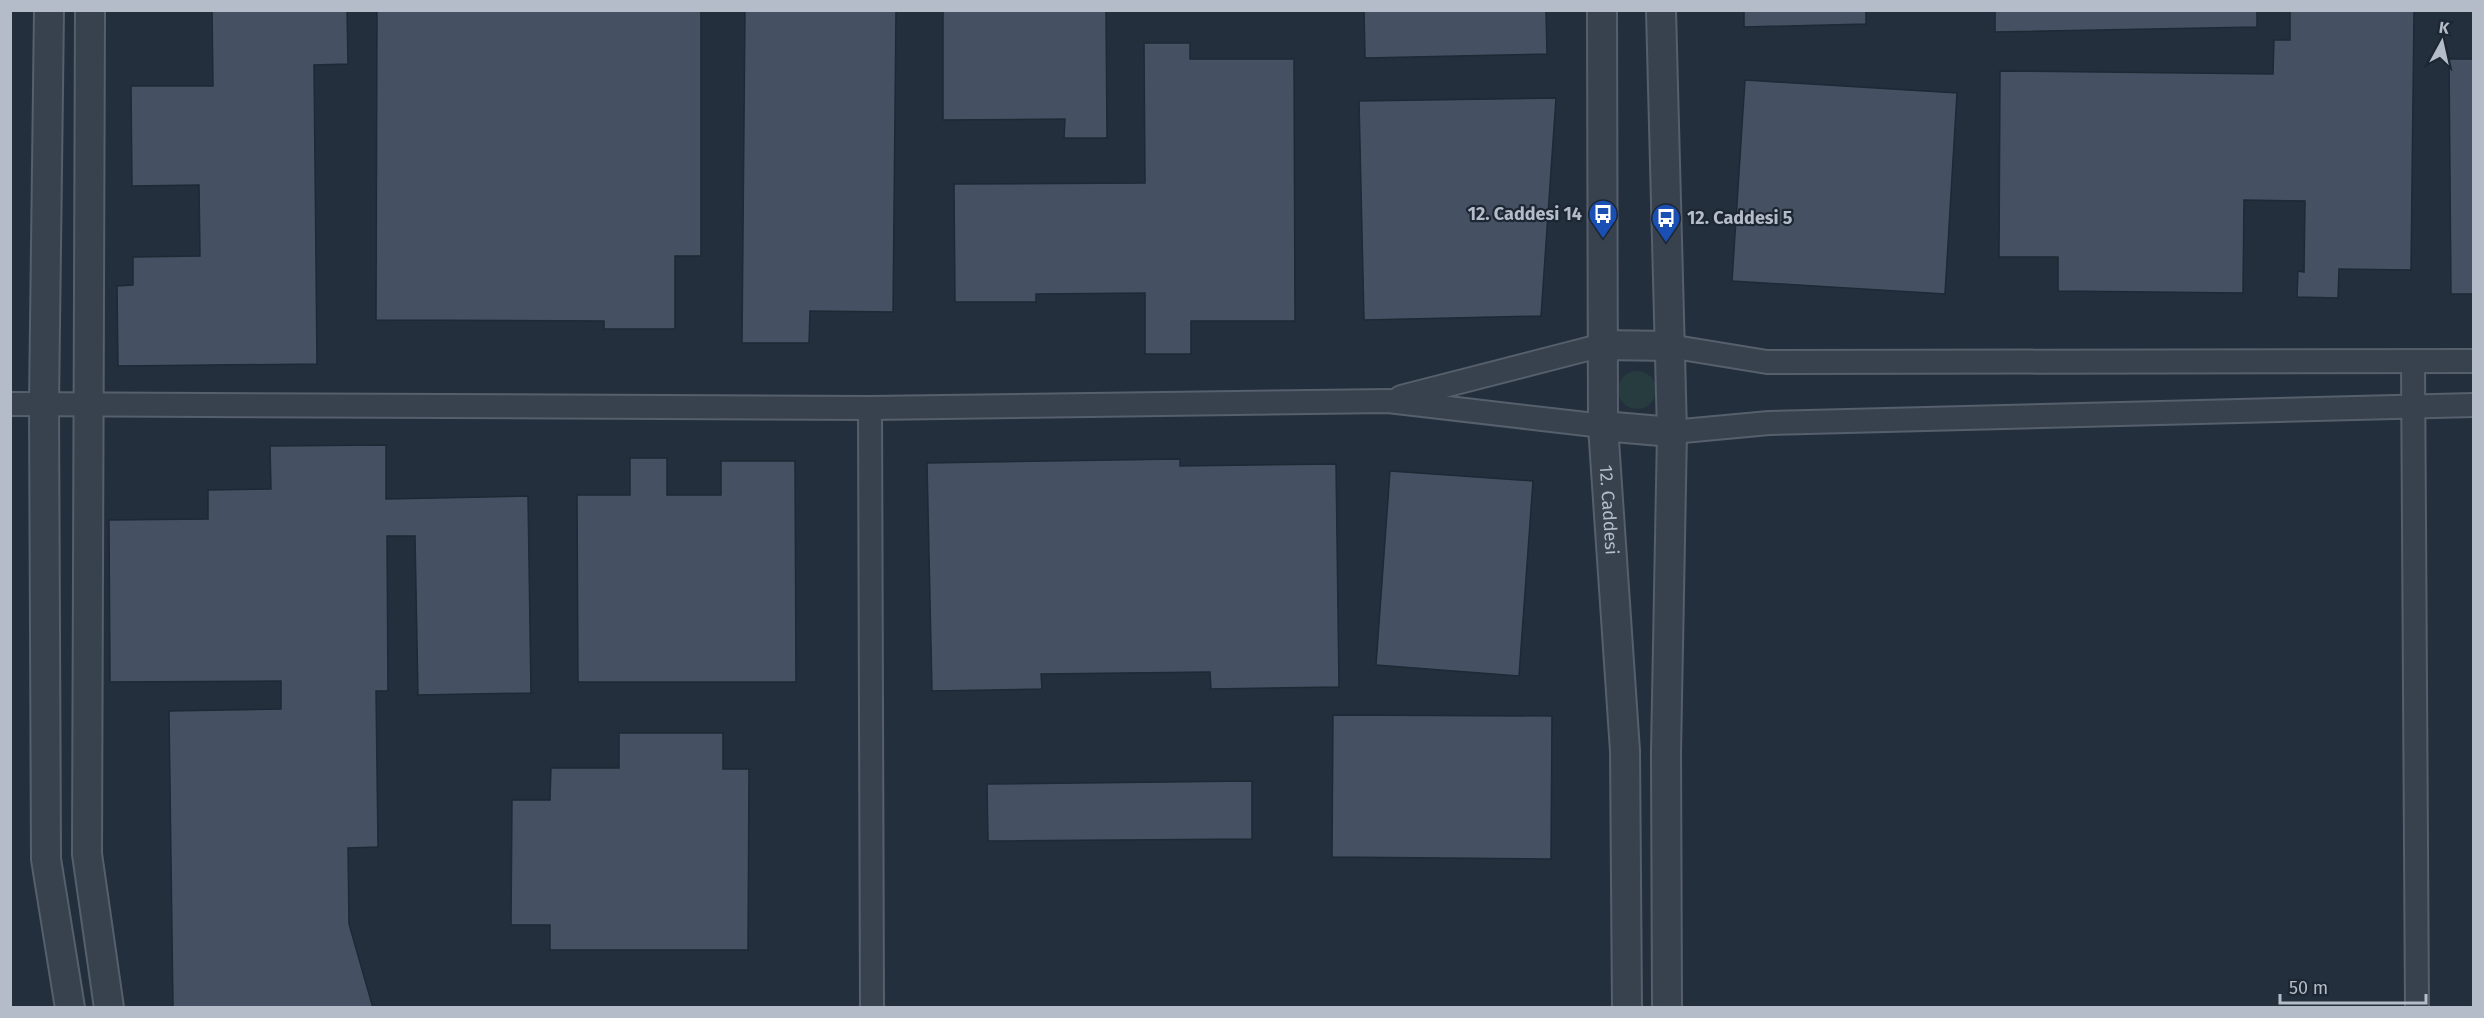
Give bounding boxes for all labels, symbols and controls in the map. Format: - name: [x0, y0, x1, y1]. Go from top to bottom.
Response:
- north arrow: [2412, 12, 2472, 72]
- text: K: [2438, 18, 2451, 38]
- bus stop icon: 12. Caddesi 14: [1587, 198, 1619, 240]
- bus stop icon: 12. Caddesi 5: [1650, 202, 1682, 244]
- place label: 12. Caddesi 14: [1468, 203, 1582, 225]
- place label: 12. Caddesi 5: [1687, 207, 1793, 229]
- street label: 12. Caddesi: [1595, 464, 1623, 556]
- scale bar: [2280, 967, 2426, 1005]
- text: 50 m: [2289, 977, 2328, 999]

